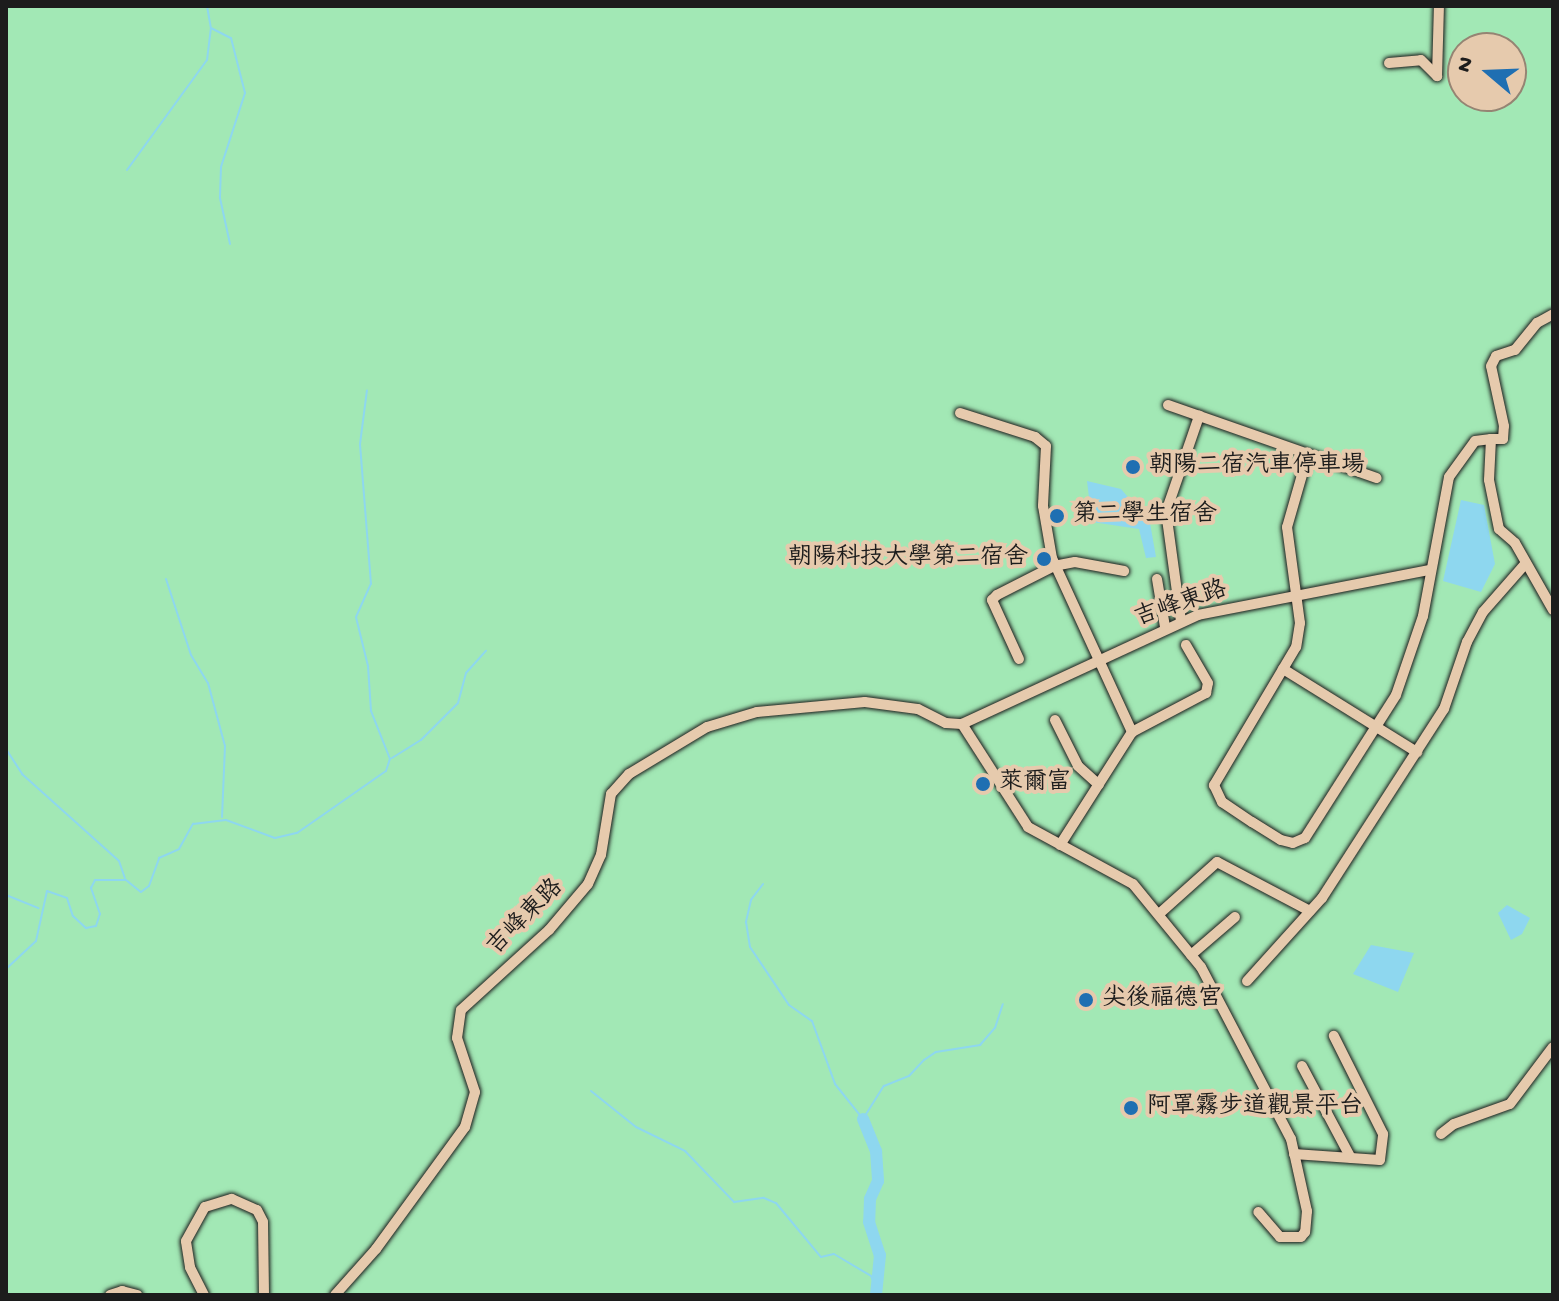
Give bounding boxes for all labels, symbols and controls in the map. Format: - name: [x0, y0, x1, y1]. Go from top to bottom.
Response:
- north arrow: [1447, 32, 1527, 112]
- text: N: [1452, 54, 1481, 76]
- place label: 朝陽二宿汽車停車場: [1149, 453, 1365, 481]
- marker: 朝陽二宿汽車停車場: [1124, 458, 1142, 476]
- place label: 第二學生宿舍: [1073, 502, 1217, 530]
- marker: 第二學生宿舍: [1048, 507, 1066, 525]
- place label: 朝陽科技大學第二宿舍: [788, 545, 1028, 573]
- marker: 朝陽科技大學第二宿舍: [1035, 550, 1053, 568]
- street label: 吉峰東路: [1131, 576, 1231, 634]
- place label: 萊爾富: [999, 770, 1071, 798]
- marker: 萊爾富: [974, 775, 992, 793]
- street label: 吉峰東路: [482, 874, 570, 962]
- place label: 尖後福德宮: [1102, 986, 1222, 1014]
- marker: 尖後福德宮: [1077, 991, 1095, 1009]
- place label: 阿罩霧步道觀景平台: [1147, 1094, 1363, 1122]
- marker: 阿罩霧步道觀景平台: [1122, 1099, 1140, 1117]

